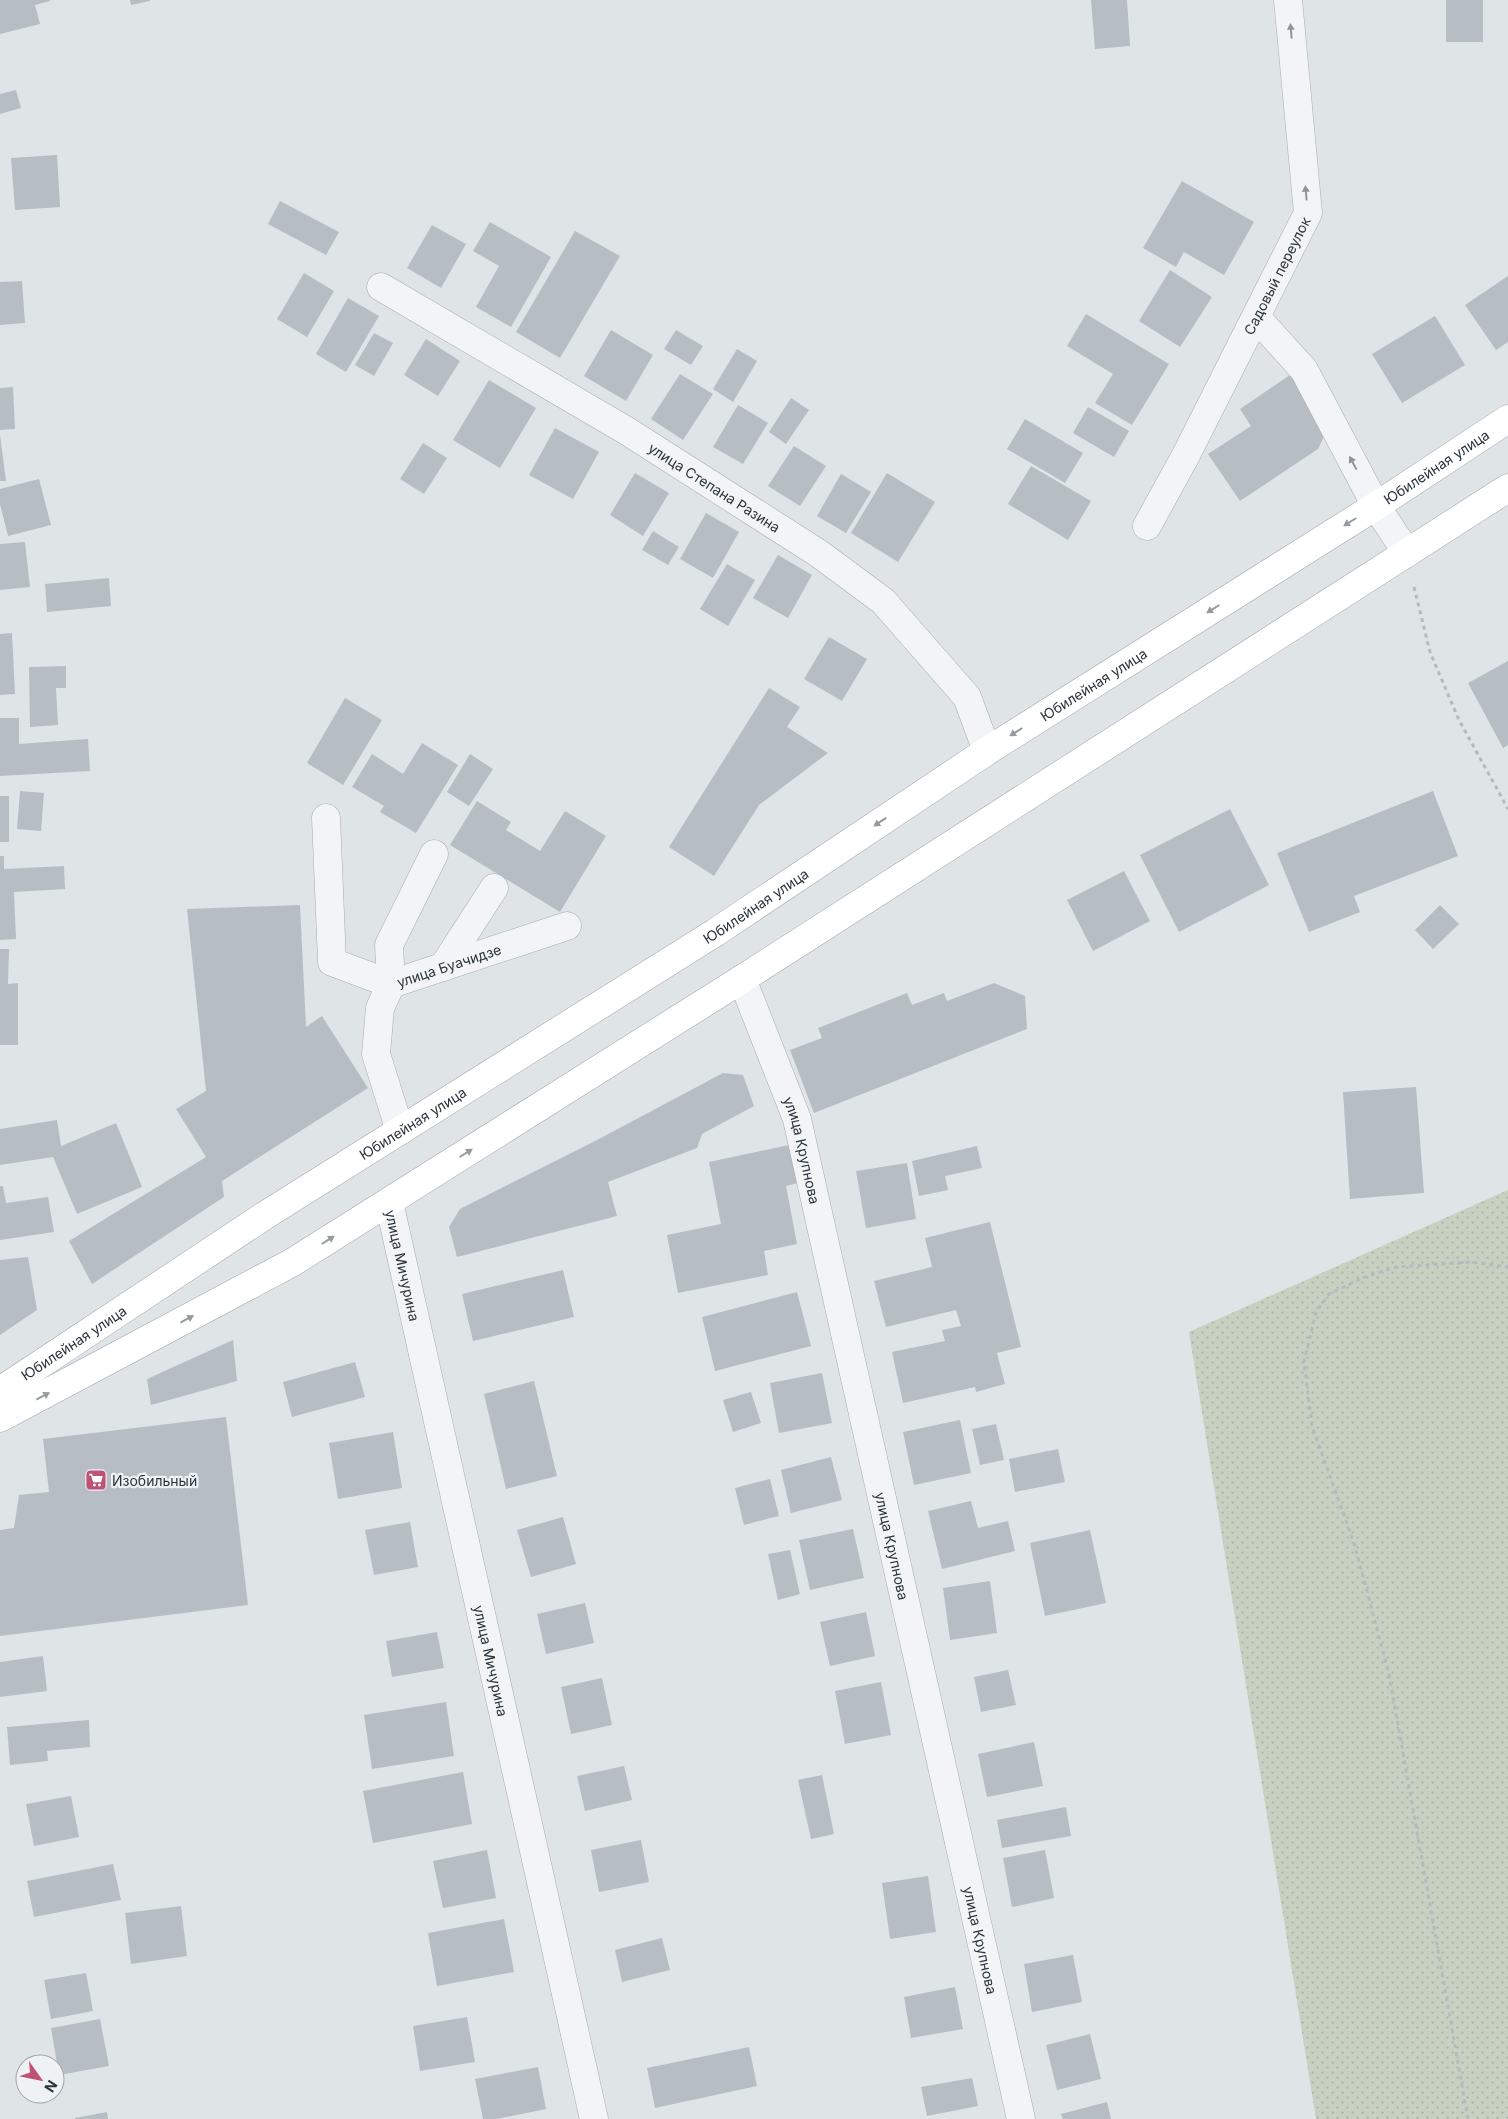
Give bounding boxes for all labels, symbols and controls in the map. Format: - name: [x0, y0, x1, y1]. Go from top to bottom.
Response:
- one-way arrow: [1287, 23, 1295, 39]
- one-way arrow: [1302, 185, 1310, 201]
- street label: Садовый переулок: [1240, 213, 1313, 337]
- street label: Юбилейная улица: [1380, 426, 1492, 507]
- street label: улица Степана Разина: [646, 439, 784, 535]
- one-way arrow: [1349, 456, 1357, 470]
- one-way arrow: [1343, 517, 1357, 527]
- one-way arrow: [1206, 604, 1219, 613]
- street label: Юбилейная улица: [1037, 644, 1150, 724]
- one-way arrow: [1009, 728, 1022, 737]
- one-way arrow: [873, 817, 887, 827]
- street label: Юбилейная улица: [700, 864, 811, 947]
- street label: улица Буачидзе: [394, 940, 503, 990]
- street label: Юбилейная улица: [356, 1083, 469, 1163]
- street label: улица Крупнова: [781, 1094, 824, 1205]
- one-way arrow: [459, 1148, 473, 1158]
- street label: улица Мичурина: [383, 1208, 424, 1323]
- one-way arrow: [322, 1235, 335, 1244]
- street label: Юбилейная улица: [17, 1301, 129, 1383]
- one-way arrow: [179, 1315, 194, 1323]
- one-way arrow: [37, 1391, 50, 1400]
- supermarket icon: Изобильный: [84, 1468, 108, 1492]
- place label: Изобильный: [112, 1472, 197, 1489]
- street label: улица Крупнова: [872, 1490, 913, 1602]
- street label: улица Мичурина: [471, 1603, 512, 1718]
- street label: улица Крупнова: [961, 1885, 1001, 1996]
- north arrow: [15, 2054, 65, 2104]
- text: N: [41, 2077, 61, 2095]

